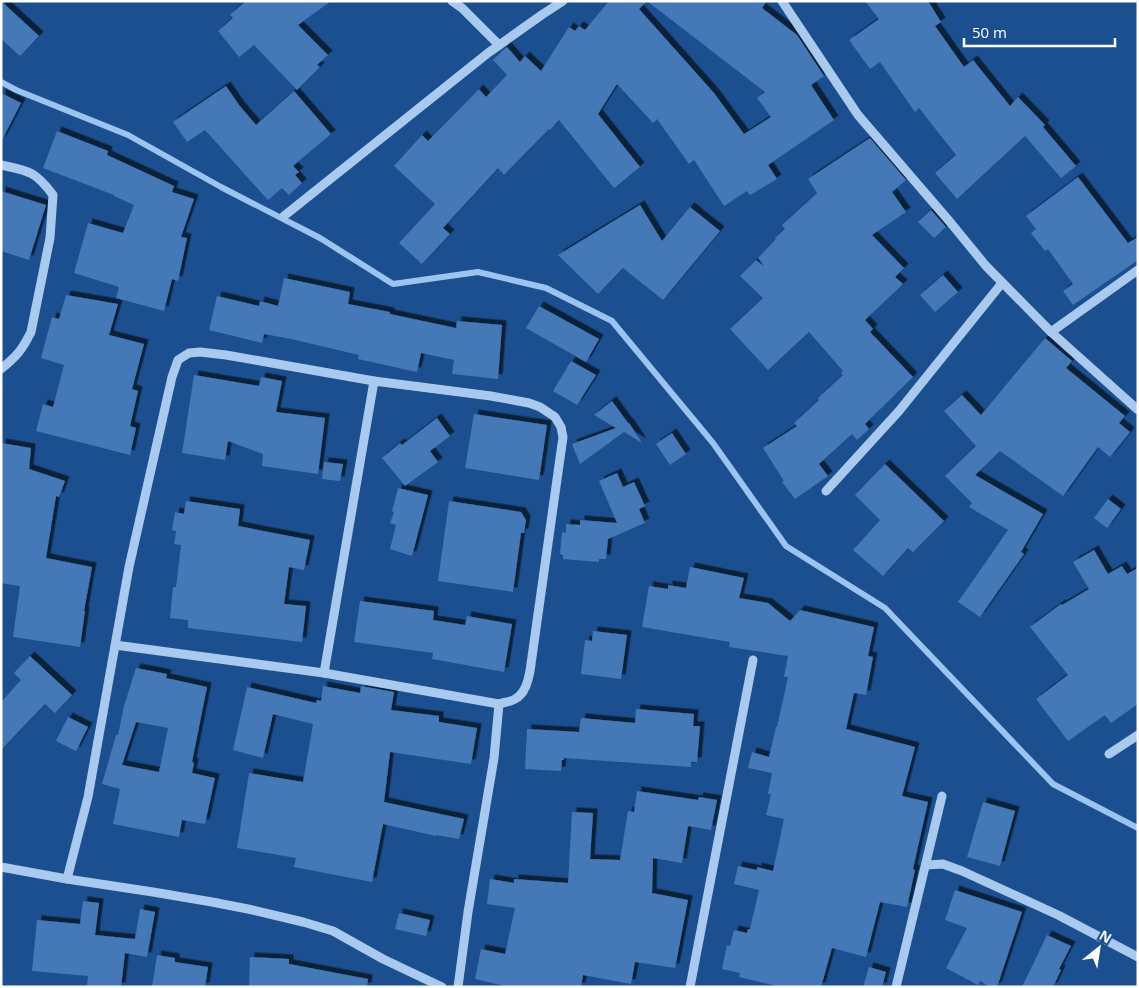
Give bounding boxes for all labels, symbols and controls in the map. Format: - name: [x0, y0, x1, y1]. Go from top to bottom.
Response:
- scale bar: [964, 15, 1115, 47]
- text: 50 m: [972, 22, 1007, 42]
- north arrow: [1074, 923, 1124, 973]
- text: N: [1096, 925, 1115, 947]

